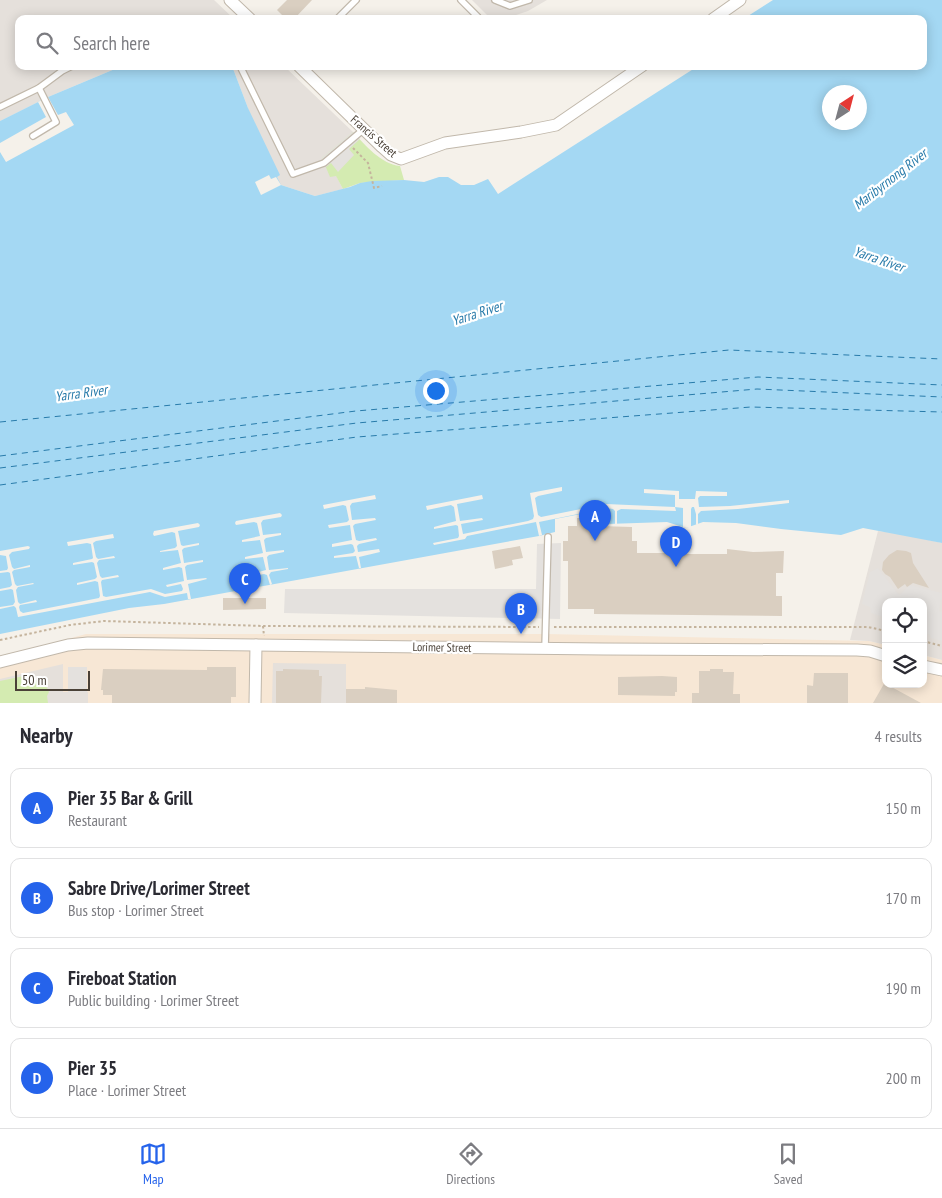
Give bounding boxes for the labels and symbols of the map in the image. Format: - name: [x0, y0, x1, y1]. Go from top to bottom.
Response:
- north arrow: [822, 85, 867, 130]
- street label: Francis Street: [348, 112, 401, 161]
- water label: Maribyrnong River: [850, 143, 932, 213]
- water label: Yarra River: [851, 242, 909, 277]
- water label: Yarra River: [449, 296, 507, 330]
- your location: [423, 378, 449, 404]
- water label: Yarra River: [54, 380, 110, 406]
- pin: A: [579, 500, 611, 541]
- pin: D: [660, 526, 692, 567]
- pin: C: [229, 563, 261, 604]
- pin: B: [505, 593, 537, 634]
- street label: Lorimer Street: [412, 639, 472, 655]
- scale bar: [15, 668, 90, 691]

